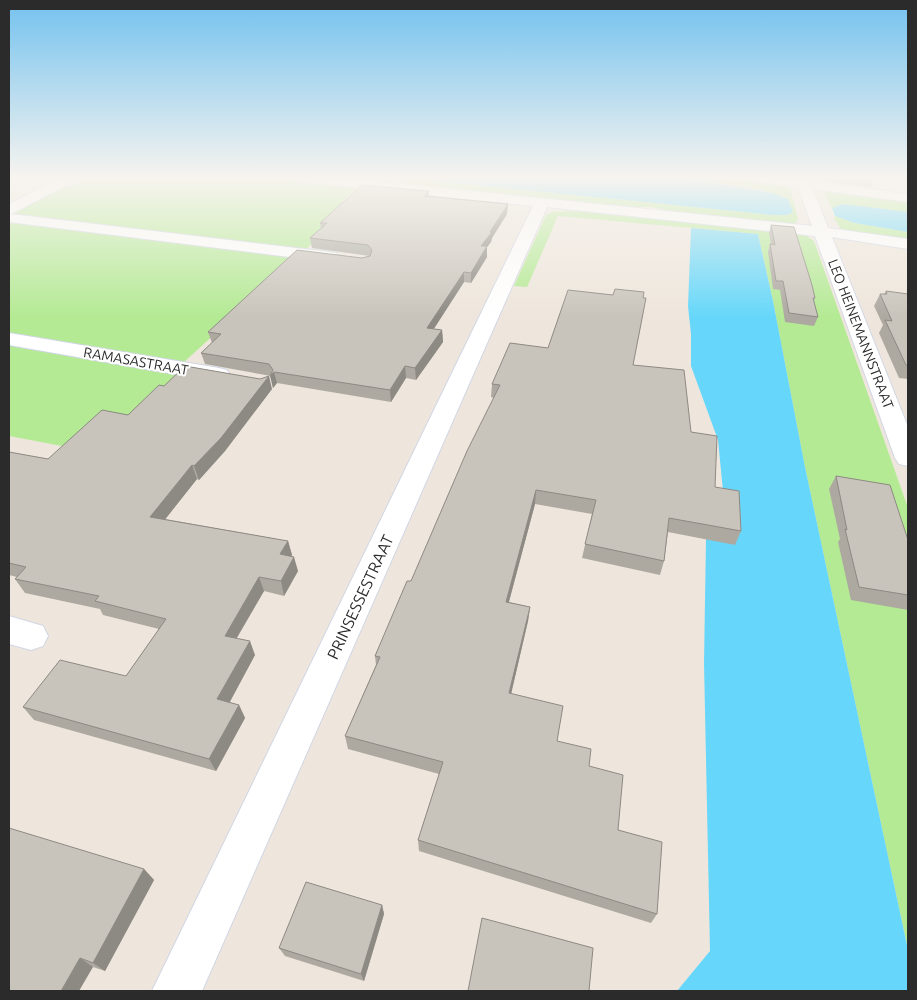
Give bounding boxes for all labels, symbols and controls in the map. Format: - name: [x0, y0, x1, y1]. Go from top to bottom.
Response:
- street label: LEO HEINEMANNSTRAAT: [825, 257, 897, 411]
- street label: RAMASASTRAAT: [82, 344, 190, 378]
- street label: PRINSESSESTRAAT: [323, 532, 397, 662]

